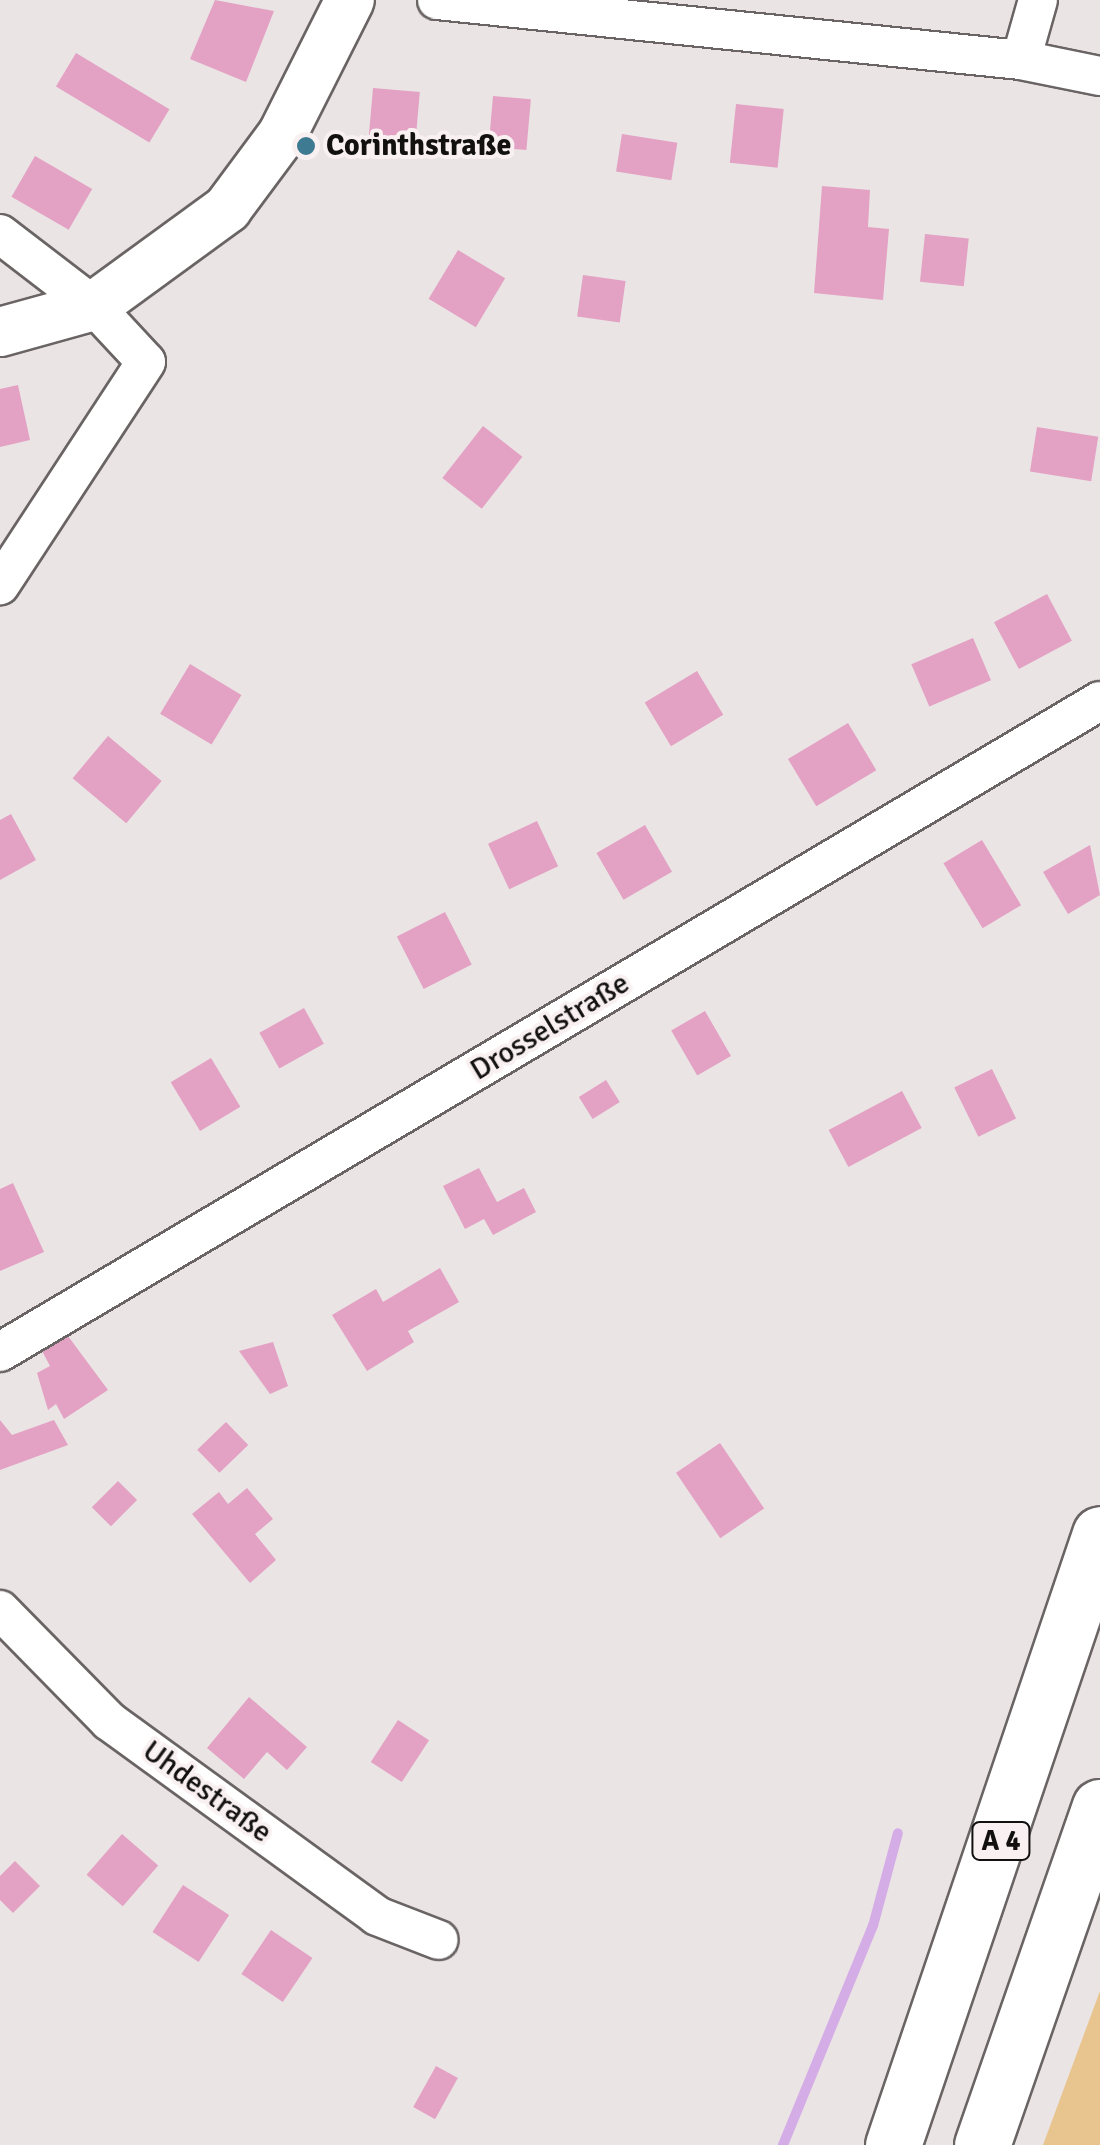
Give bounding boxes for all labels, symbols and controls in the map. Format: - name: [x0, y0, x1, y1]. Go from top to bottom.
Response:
- place label: Corinthstraße: [326, 128, 511, 164]
- marker: Corinthstraße: [295, 135, 317, 157]
- street label: Drosselstraße: [464, 965, 636, 1089]
- street label: Uhdestraße: [135, 1733, 279, 1851]
- road number: A 4: [971, 1818, 1031, 1864]

